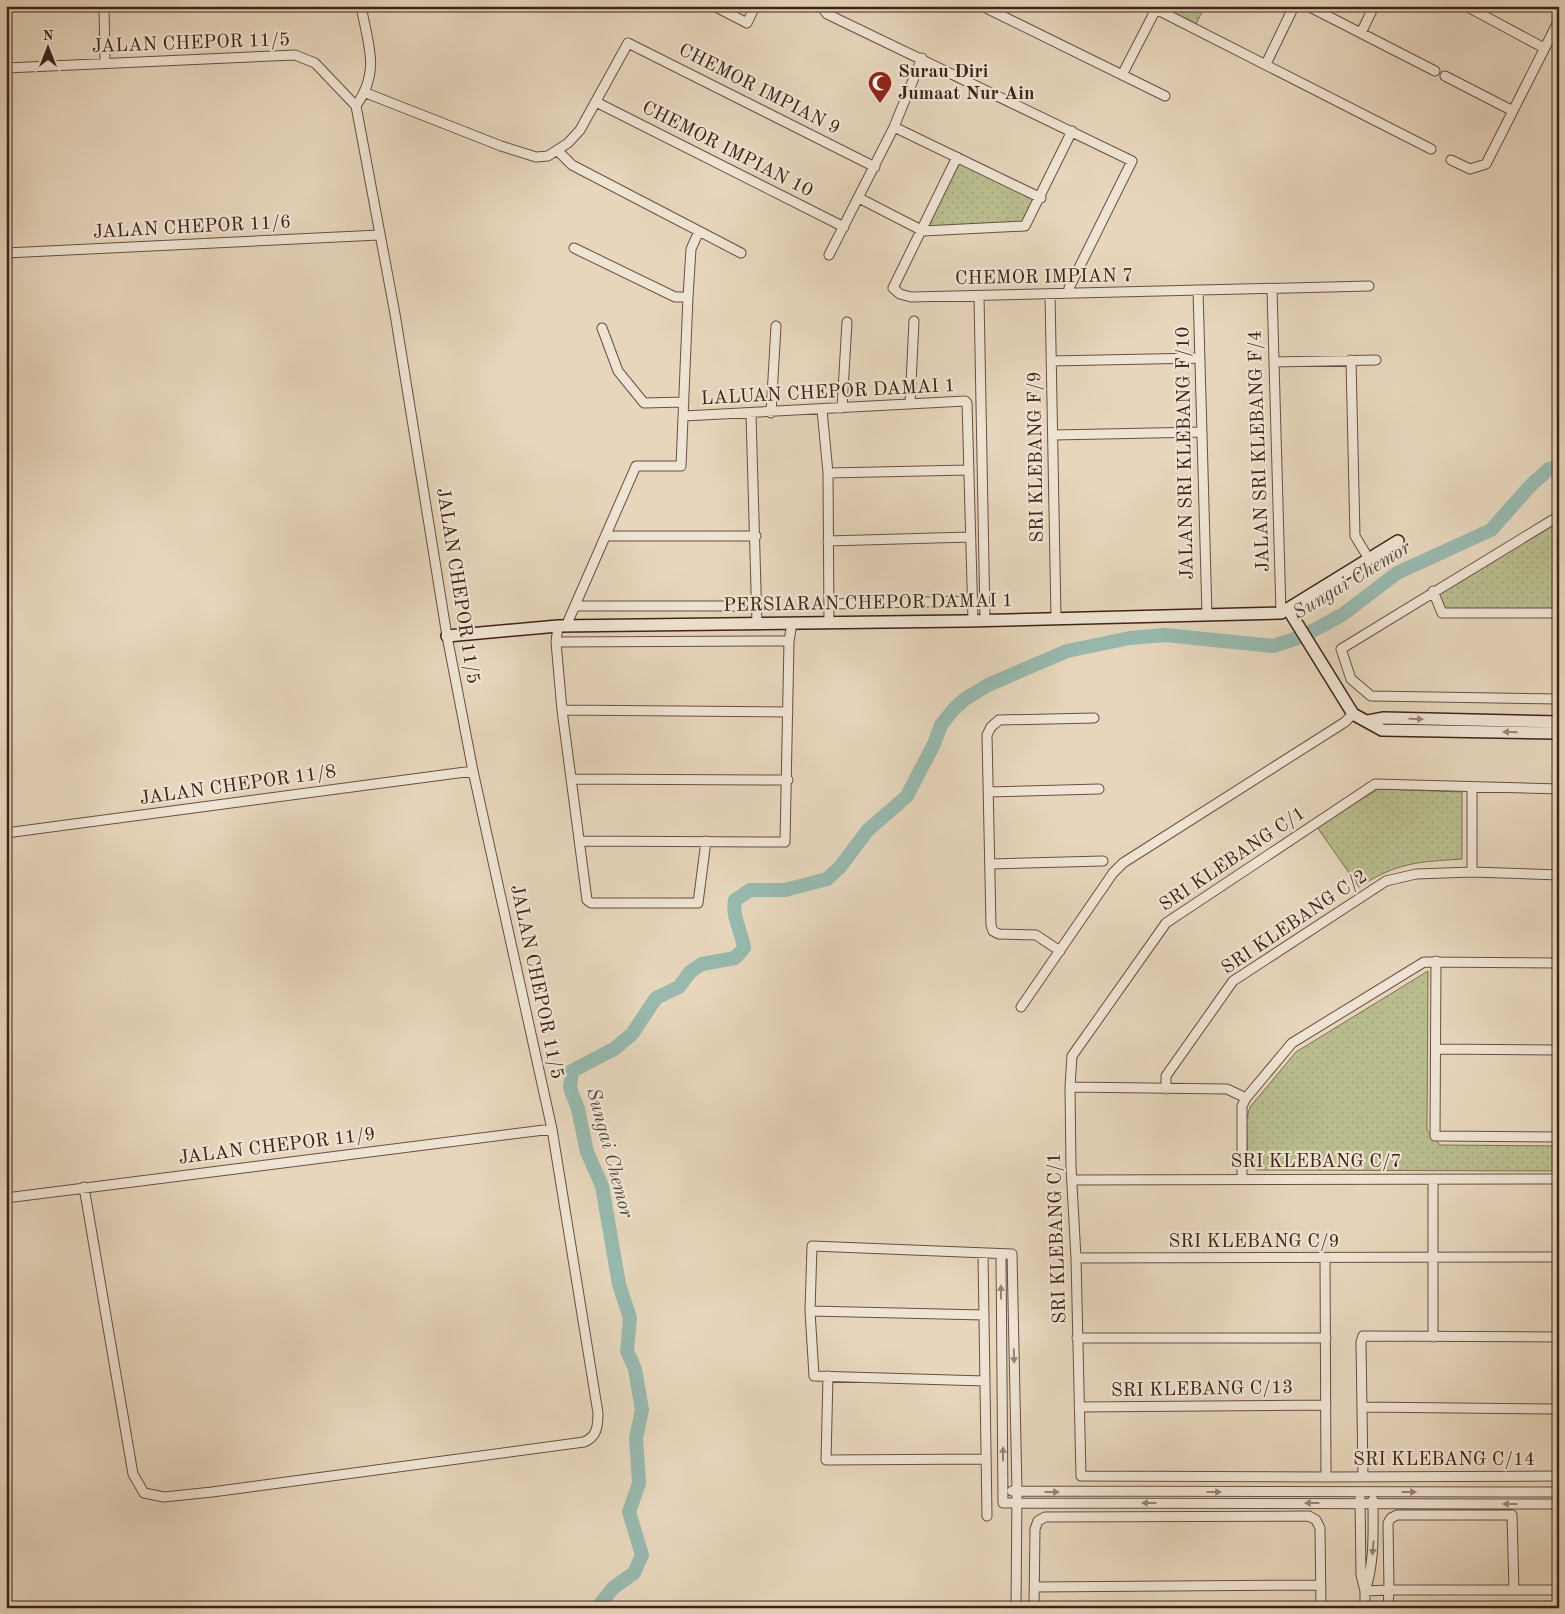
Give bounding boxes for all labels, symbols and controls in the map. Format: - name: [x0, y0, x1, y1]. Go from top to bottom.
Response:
- north arrow: [22, 22, 72, 72]
- text: N: [43, 29, 54, 43]
- street label: JALAN CHEPOR 11/5: [92, 31, 290, 57]
- street label: CHEMOR IMPIAN 9: [675, 41, 843, 139]
- place label: Surau Diri Jumaat Nur Ain: [898, 63, 1035, 104]
- mosque icon: Surau Diri Jumaat Nur Ain: [867, 70, 893, 104]
- street label: CHEMOR IMPIAN 10: [638, 99, 816, 201]
- street label: JALAN CHEPOR 11/6: [92, 213, 292, 243]
- street label: CHEMOR IMPIAN 7: [955, 267, 1133, 289]
- street label: JALAN SRI KLEBANG F/10: [1174, 326, 1198, 580]
- street label: JALAN SRI KLEBANG F/4: [1246, 330, 1274, 572]
- street label: SRI KLEBANG F/9: [1026, 371, 1048, 543]
- street label: LALUAN CHEPOR DAMAI 1: [700, 377, 956, 409]
- street label: JALAN CHEPOR 11/5: [432, 487, 482, 685]
- water label: Sungai Chemor: [1290, 538, 1415, 624]
- street label: PERSIARAN CHEPOR DAMAI 1: [723, 592, 1013, 616]
- one-way arrow: [1409, 715, 1425, 723]
- one-way arrow: [1502, 728, 1518, 736]
- street label: JALAN CHEPOR 11/8: [138, 763, 338, 809]
- street label: SRI KLEBANG C/1: [1157, 804, 1309, 916]
- street label: SRI KLEBANG C/2: [1219, 867, 1371, 979]
- street label: JALAN CHEPOR 11/5: [506, 883, 566, 1081]
- water label: Sungai Chemor: [582, 1086, 636, 1221]
- street label: JALAN CHEPOR 11/9: [177, 1125, 377, 1169]
- street label: SRI KLEBANG C/1: [1046, 1152, 1070, 1324]
- street label: SRI KLEBANG C/7: [1230, 1153, 1402, 1172]
- street label: SRI KLEBANG C/9: [1168, 1233, 1340, 1252]
- one-way arrow: [997, 1283, 1005, 1299]
- one-way arrow: [1010, 1348, 1018, 1364]
- street label: SRI KLEBANG C/13: [1111, 1379, 1293, 1401]
- one-way arrow: [999, 1446, 1007, 1462]
- street label: SRI KLEBANG C/14: [1353, 1451, 1535, 1470]
- one-way arrow: [1044, 1488, 1060, 1496]
- one-way arrow: [1206, 1488, 1222, 1496]
- one-way arrow: [1401, 1488, 1417, 1496]
- one-way arrow: [1141, 1499, 1157, 1507]
- one-way arrow: [1303, 1499, 1319, 1507]
- one-way arrow: [1502, 1500, 1518, 1508]
- one-way arrow: [1368, 1540, 1376, 1556]

